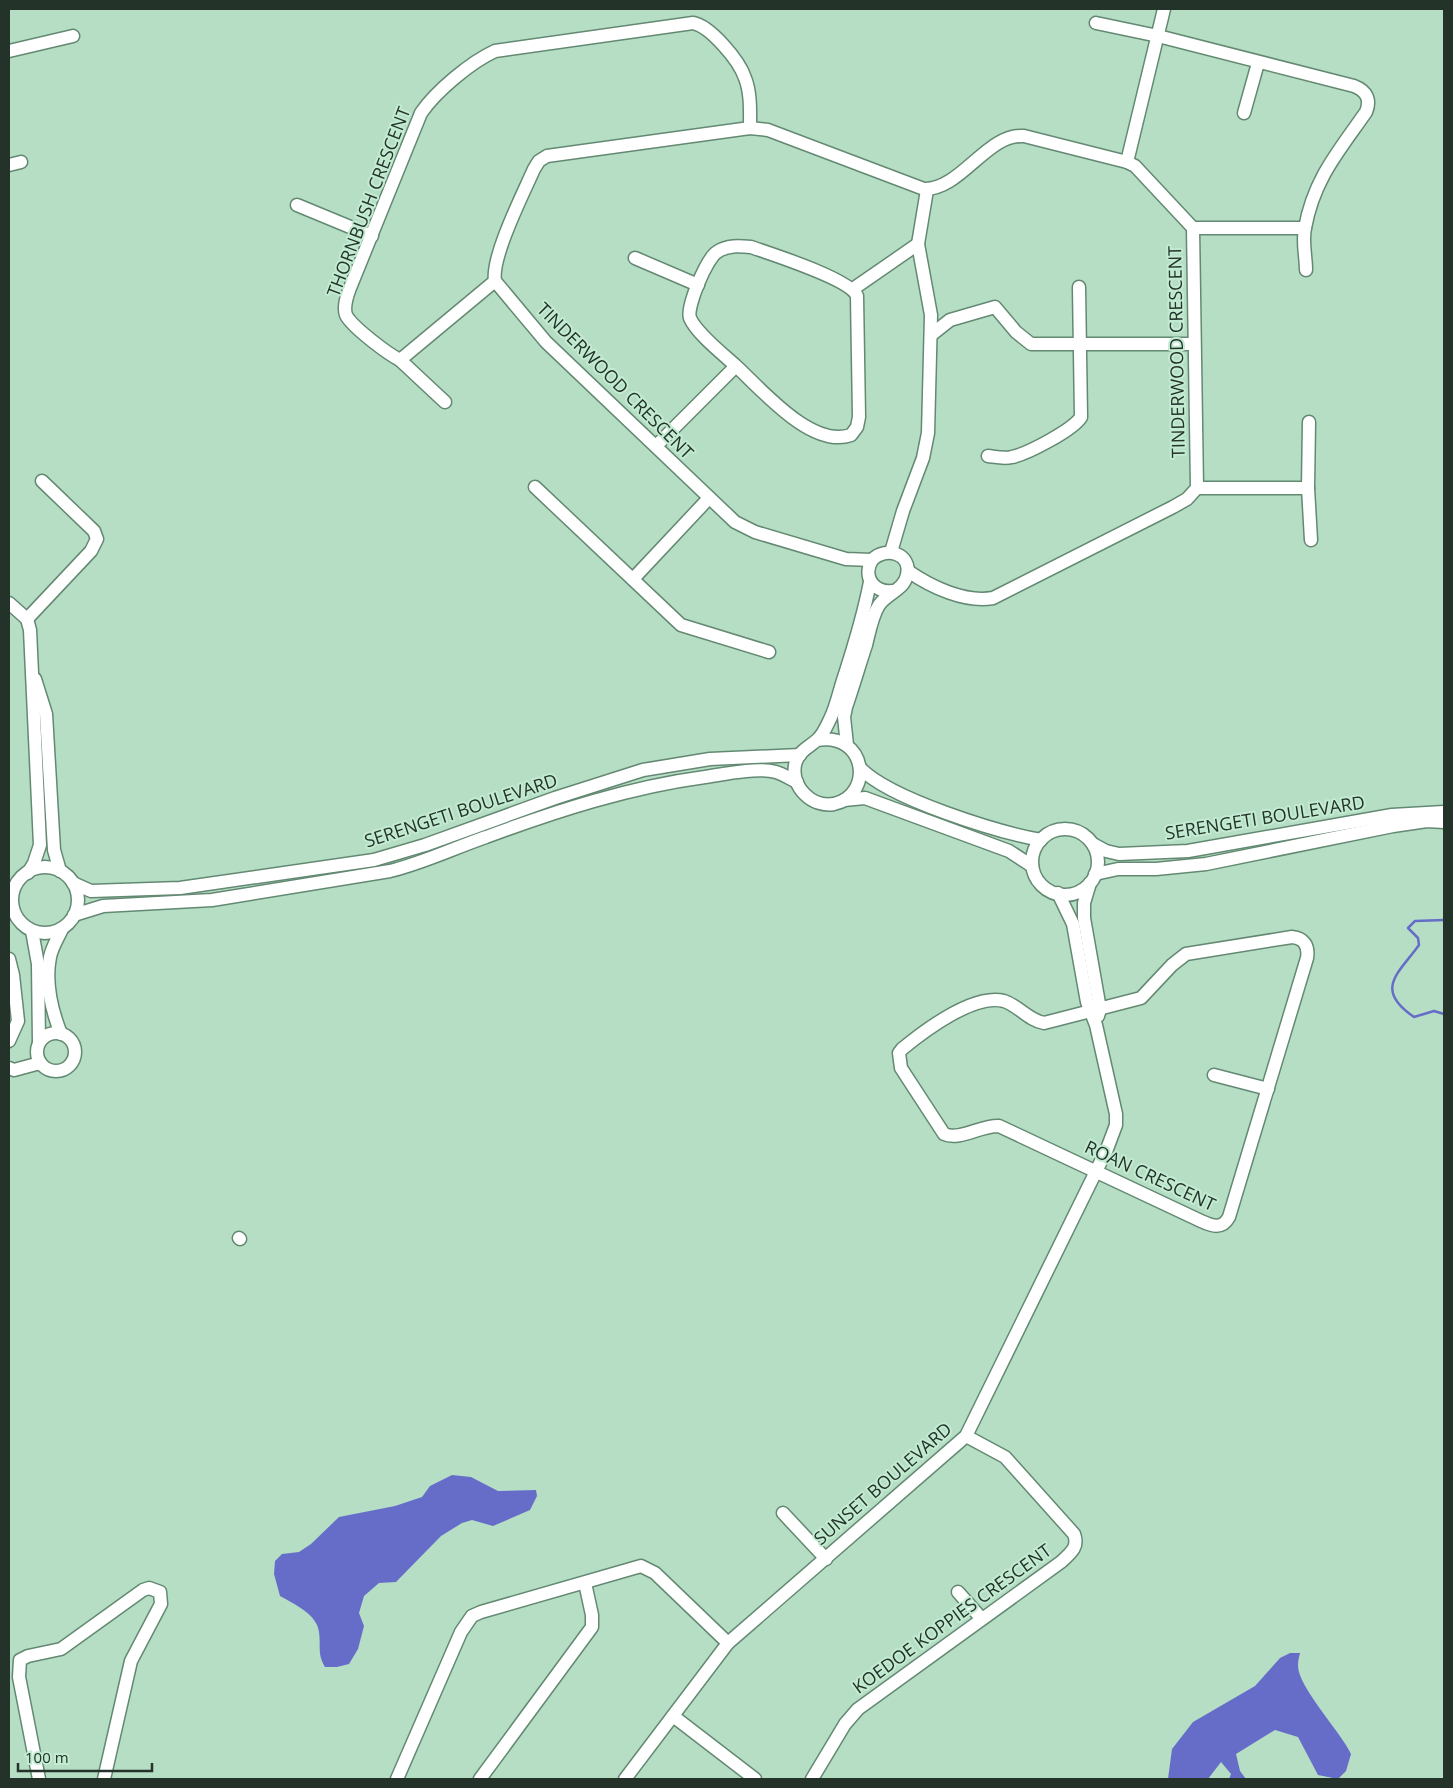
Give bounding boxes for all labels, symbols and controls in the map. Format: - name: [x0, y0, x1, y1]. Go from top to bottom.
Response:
- street label: THORNBUSH CRESCENT: [321, 103, 415, 300]
- street label: TINDERWOOD CRESCENT: [1162, 246, 1190, 458]
- street label: TINDERWOOD CRESCENT: [532, 297, 699, 464]
- street label: SERENGETI BOULEVARD: [361, 767, 560, 853]
- street label: SERENGETI BOULEVARD: [1163, 789, 1366, 845]
- street label: ROAN CRESCENT: [1081, 1134, 1220, 1216]
- street label: SUNSET BOULEVARD: [808, 1417, 956, 1550]
- street label: KOEDOE KOPPIES CRESCENT: [847, 1538, 1056, 1698]
- scale bar: [18, 1740, 151, 1772]
- text: 100 m: [25, 1747, 69, 1767]

